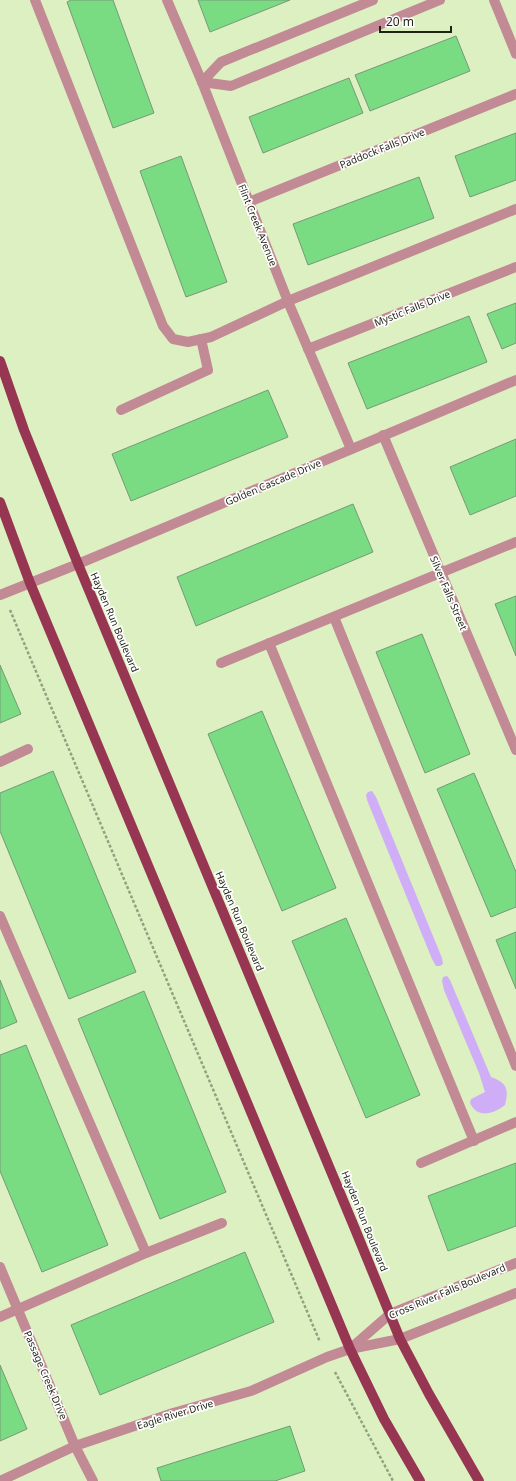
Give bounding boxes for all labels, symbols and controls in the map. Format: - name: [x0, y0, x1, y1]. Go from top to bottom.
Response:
- scale bar: [380, 8, 451, 34]
- text: 20 m: [386, 13, 414, 30]
- street label: Paddock Falls Drive: [337, 124, 427, 172]
- street label: Flint Creek Avenue: [235, 182, 281, 268]
- street label: Mystic Falls Drive: [372, 286, 452, 330]
- street label: Golden Cascade Drive: [223, 455, 323, 509]
- street label: Silver Falls Street: [427, 554, 471, 633]
- street label: Hayden Run Boulevard: [88, 570, 142, 674]
- street label: Hayden Run Boulevard: [213, 869, 267, 973]
- street label: Hayden Run Boulevard: [338, 1169, 392, 1273]
- street label: Cross River Falls Boulevard: [386, 1260, 508, 1322]
- street label: Passage Creek Drive: [21, 1328, 71, 1422]
- street label: Eagle River Drive: [135, 1396, 215, 1432]

